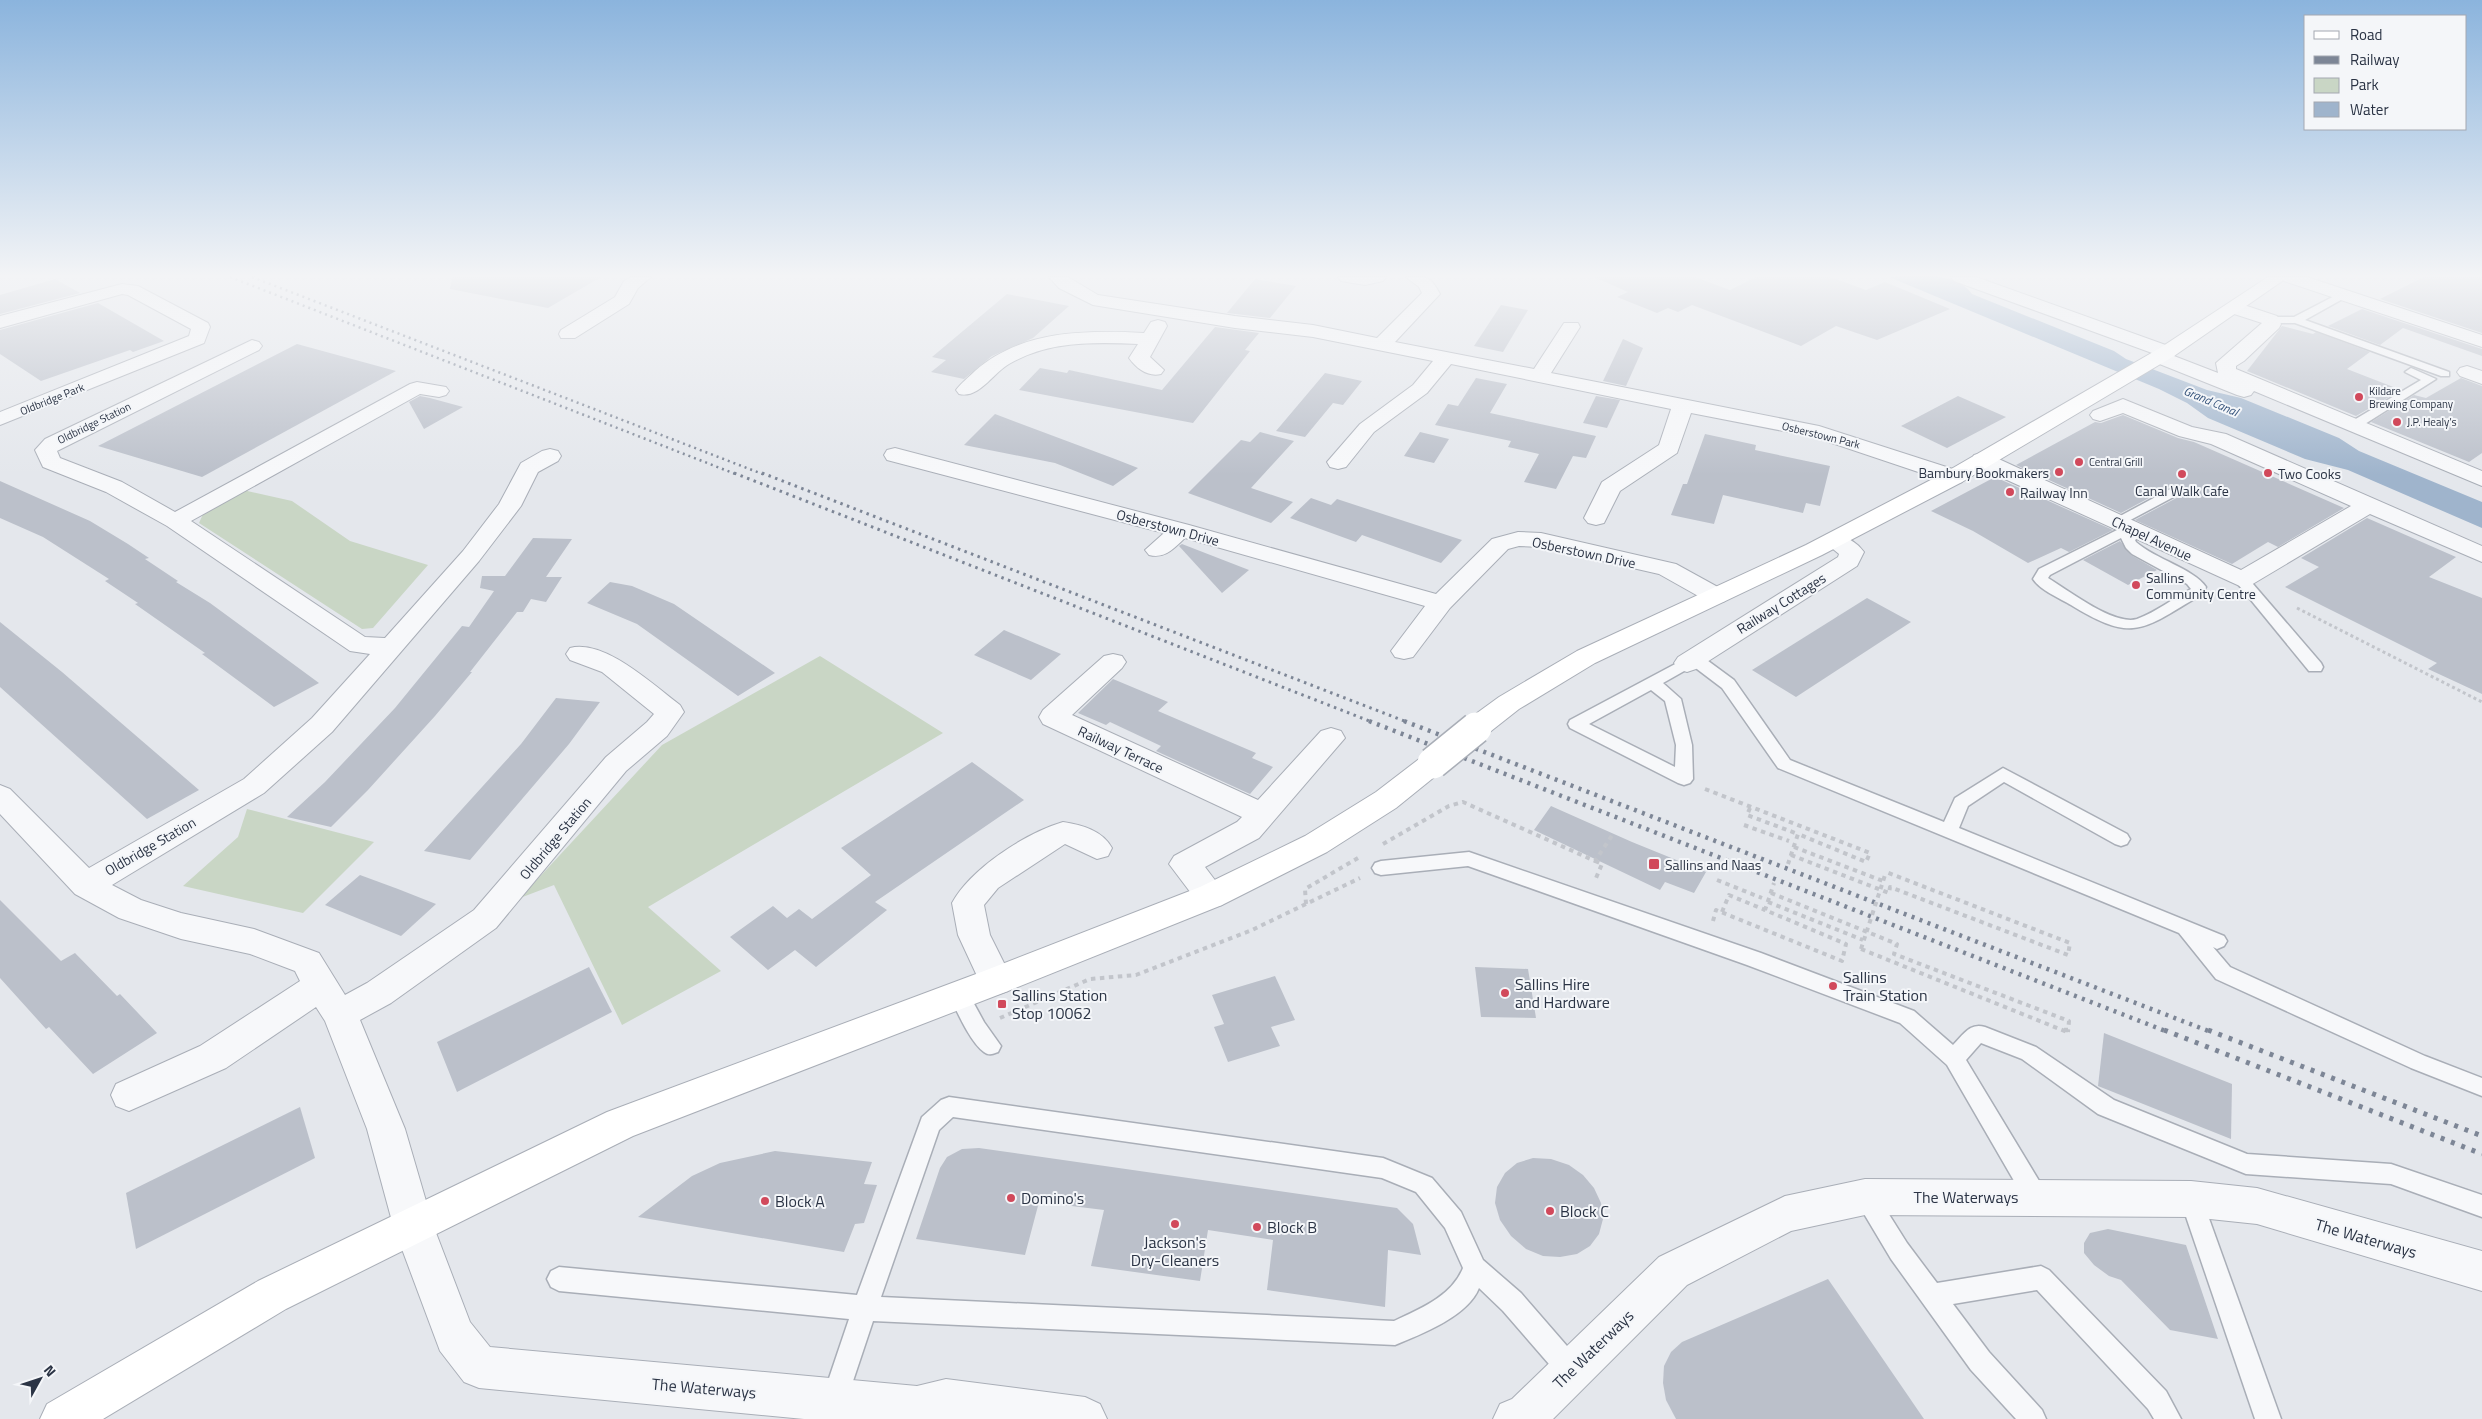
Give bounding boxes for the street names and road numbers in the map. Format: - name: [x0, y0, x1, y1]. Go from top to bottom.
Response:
- street label: Oldbridge Park: [17, 379, 87, 419]
- street label: Oldbridge Station: [54, 398, 134, 448]
- street label: Osberstown Park: [1780, 418, 1862, 453]
- street label: Osberstown Drive: [1114, 503, 1222, 551]
- street label: Chapel Avenue: [2108, 510, 2196, 566]
- street label: Osberstown Drive: [1530, 531, 1638, 573]
- street label: Railway Cottages: [1732, 567, 1830, 639]
- street label: Railway Terrace: [1075, 720, 1167, 778]
- street label: Oldbridge Station: [514, 792, 596, 884]
- street label: Oldbridge Station: [101, 811, 199, 881]
- street label: The Waterways: [1914, 1185, 2018, 1209]
- street label: The Waterways: [2312, 1212, 2420, 1264]
- street label: The Waterways: [1547, 1304, 1639, 1394]
- street label: The Waterways: [651, 1371, 757, 1405]

